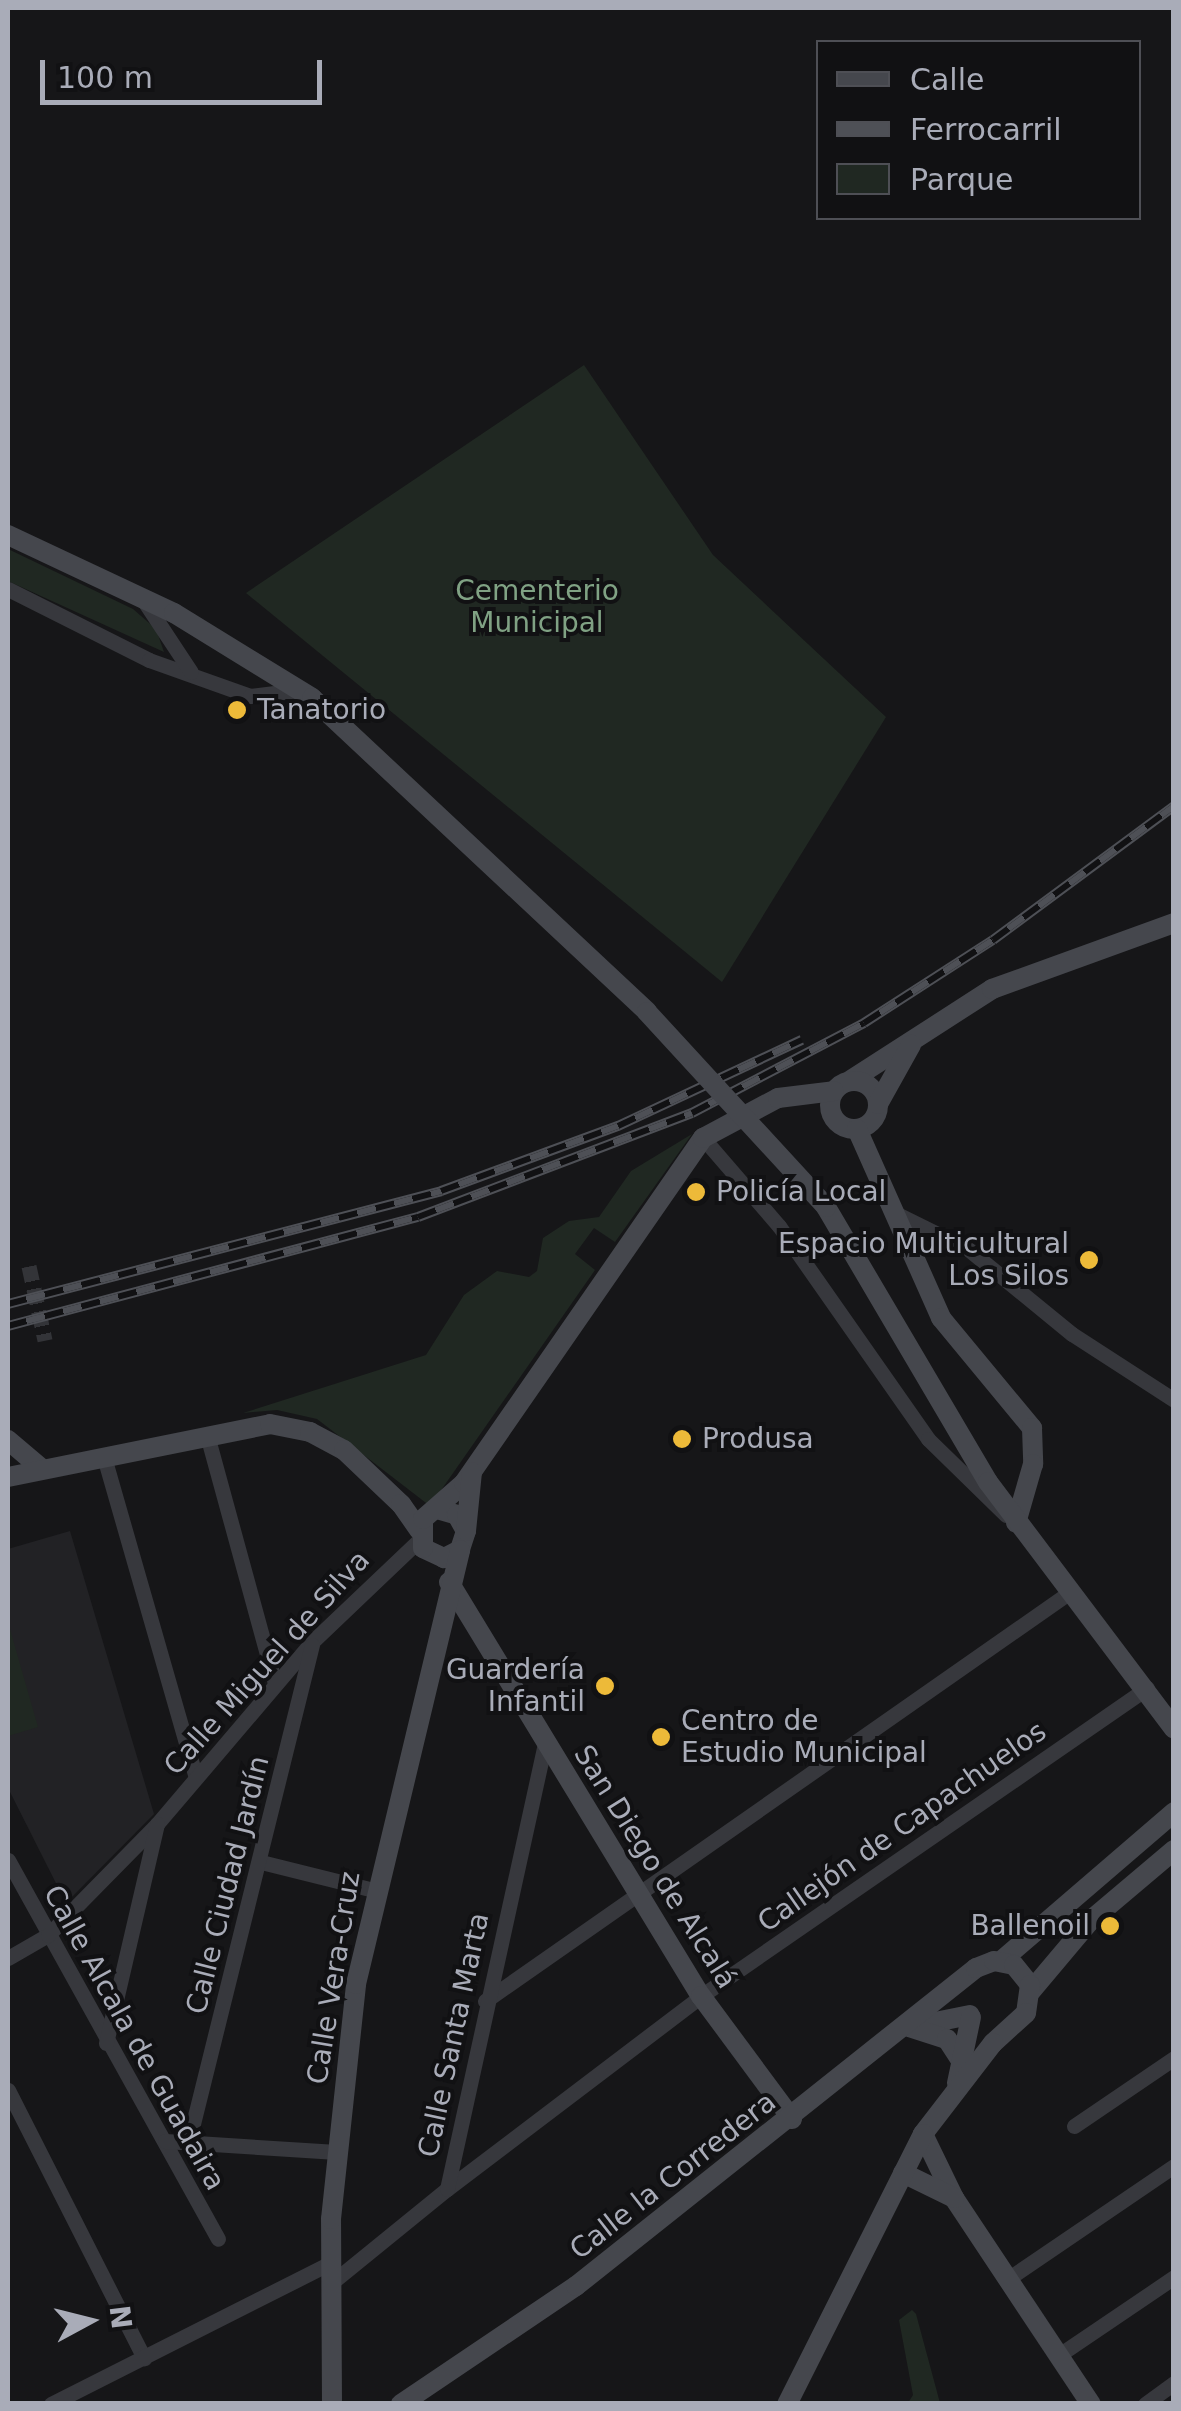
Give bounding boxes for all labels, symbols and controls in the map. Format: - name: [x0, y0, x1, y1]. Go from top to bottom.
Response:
- scale bar: [45, 40, 328, 102]
- legend: [816, 40, 1141, 220]
- text: 100 m: [57, 60, 153, 95]
- text: Calle: [910, 62, 984, 97]
- text: Ferrocarril: [910, 112, 1062, 147]
- text: Parque: [910, 162, 1013, 197]
- park label: Cementerio Municipal: [455, 574, 619, 640]
- place label: Tanatorio: [257, 693, 386, 727]
- marker: Tanatorio: [226, 699, 248, 721]
- place label: Policía Local: [716, 1175, 886, 1209]
- marker: Policía Local: [685, 1181, 707, 1203]
- place label: Espacio Multicultural Los Silos: [778, 1227, 1069, 1293]
- marker: Espacio Multicultural Los Silos: [1078, 1249, 1100, 1271]
- place label: Produsa: [702, 1422, 814, 1456]
- marker: Produsa: [671, 1428, 693, 1450]
- street label: Calle Miguel de Silva: [157, 1544, 377, 1782]
- place label: Guardería Infantil: [446, 1653, 585, 1719]
- marker: Guardería Infantil: [594, 1675, 616, 1697]
- place label: Centro de Estudio Municipal: [681, 1704, 927, 1770]
- street label: Callejón de Capachuelos: [751, 1715, 1053, 1939]
- marker: Centro de Estudio Municipal: [650, 1726, 672, 1748]
- street label: San Diego de Alcalá: [566, 1739, 744, 1995]
- street label: Calle Ciudad Jardín: [180, 1752, 276, 2018]
- street label: Calle Vera-Cruz: [301, 1869, 367, 2087]
- street label: Calle Alcala de Guadaira: [36, 1880, 232, 2196]
- place label: Ballenoil: [970, 1909, 1090, 1943]
- street label: Calle Santa Marta: [412, 1910, 496, 2160]
- marker: Ballenoil: [1099, 1915, 1121, 1937]
- street label: Calle la Corredera: [563, 2085, 783, 2267]
- north arrow: [40, 2271, 140, 2371]
- text: N: [102, 2304, 138, 2331]

